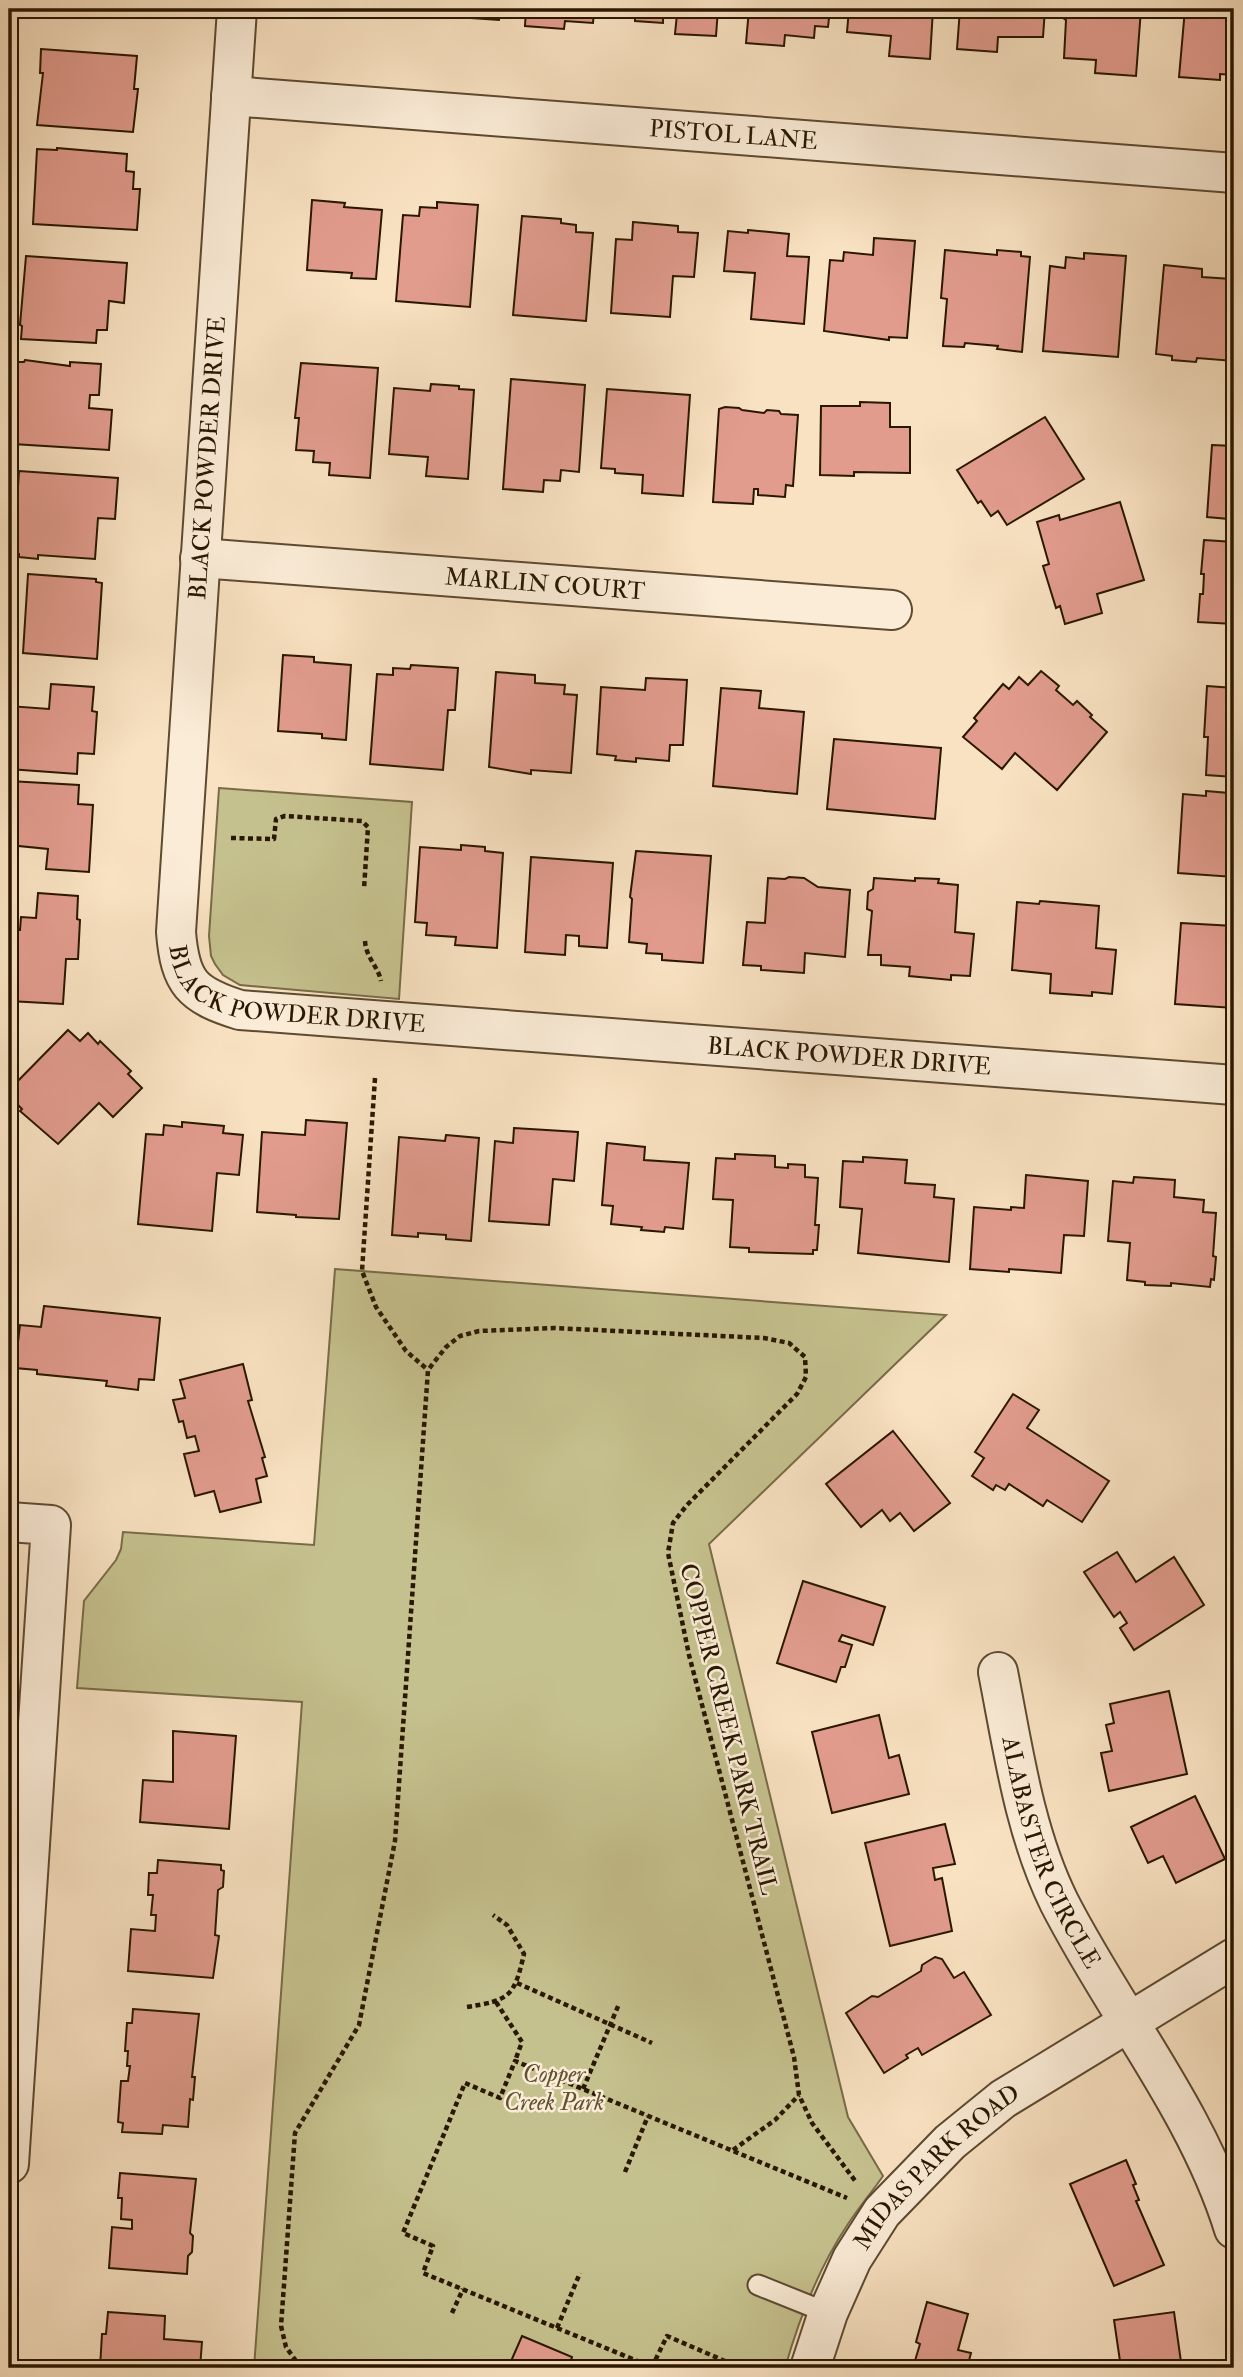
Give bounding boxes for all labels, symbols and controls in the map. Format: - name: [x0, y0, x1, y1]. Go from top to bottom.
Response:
- street label: PISTOL LANE: [648, 113, 819, 157]
- street label: BLACK POWDER DRIVE: [182, 315, 233, 601]
- street label: MARLIN COURT: [444, 561, 646, 607]
- street label: BLACK POWDER DRIVE: [161, 942, 427, 1040]
- street label: BLACK POWDER DRIVE: [706, 1030, 992, 1083]
- street label: COPPER CREEK PARK TRAIL: [672, 1560, 785, 1899]
- street label: ALABASTER CIRCLE: [994, 1733, 1108, 1974]
- park label: Copper Creek Park: [504, 2059, 604, 2118]
- street label: MIDAS PARK ROAD: [847, 2078, 1025, 2256]

